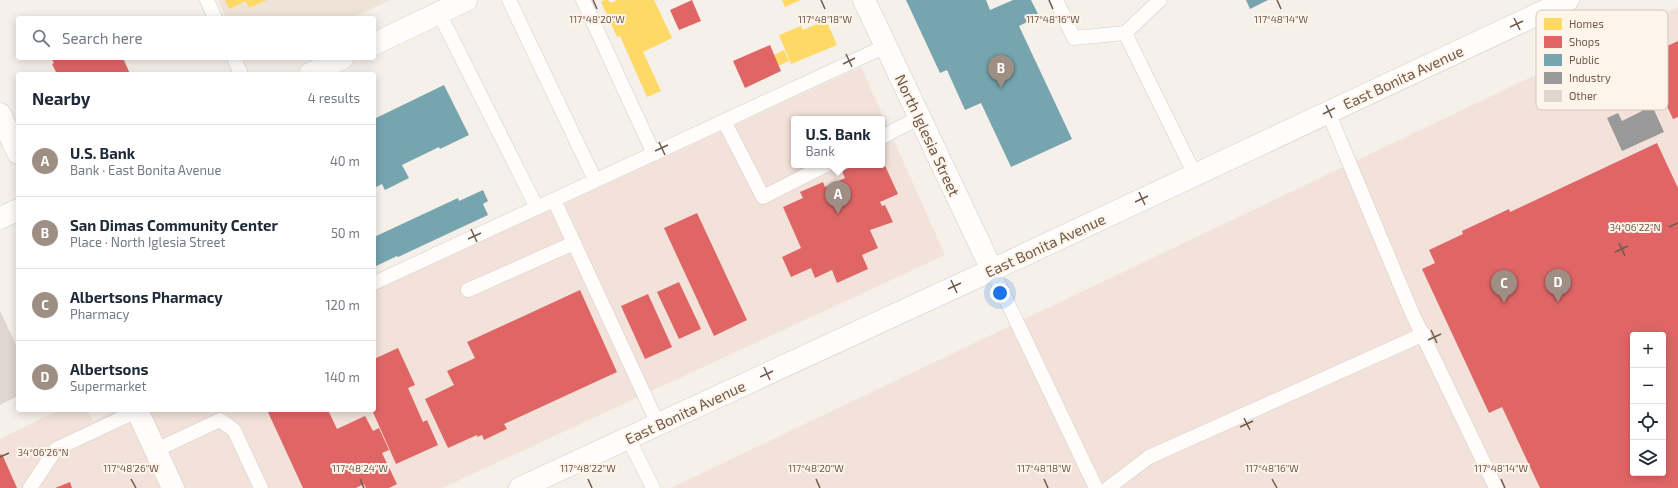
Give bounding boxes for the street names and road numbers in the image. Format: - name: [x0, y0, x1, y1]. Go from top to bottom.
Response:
- street label: East Bonita Avenue: [1340, 41, 1466, 113]
- street label: North Iglesia Street: [892, 71, 964, 199]
- street label: East Bonita Avenue: [982, 209, 1108, 281]
- street label: East Bonita Avenue: [622, 376, 748, 448]

